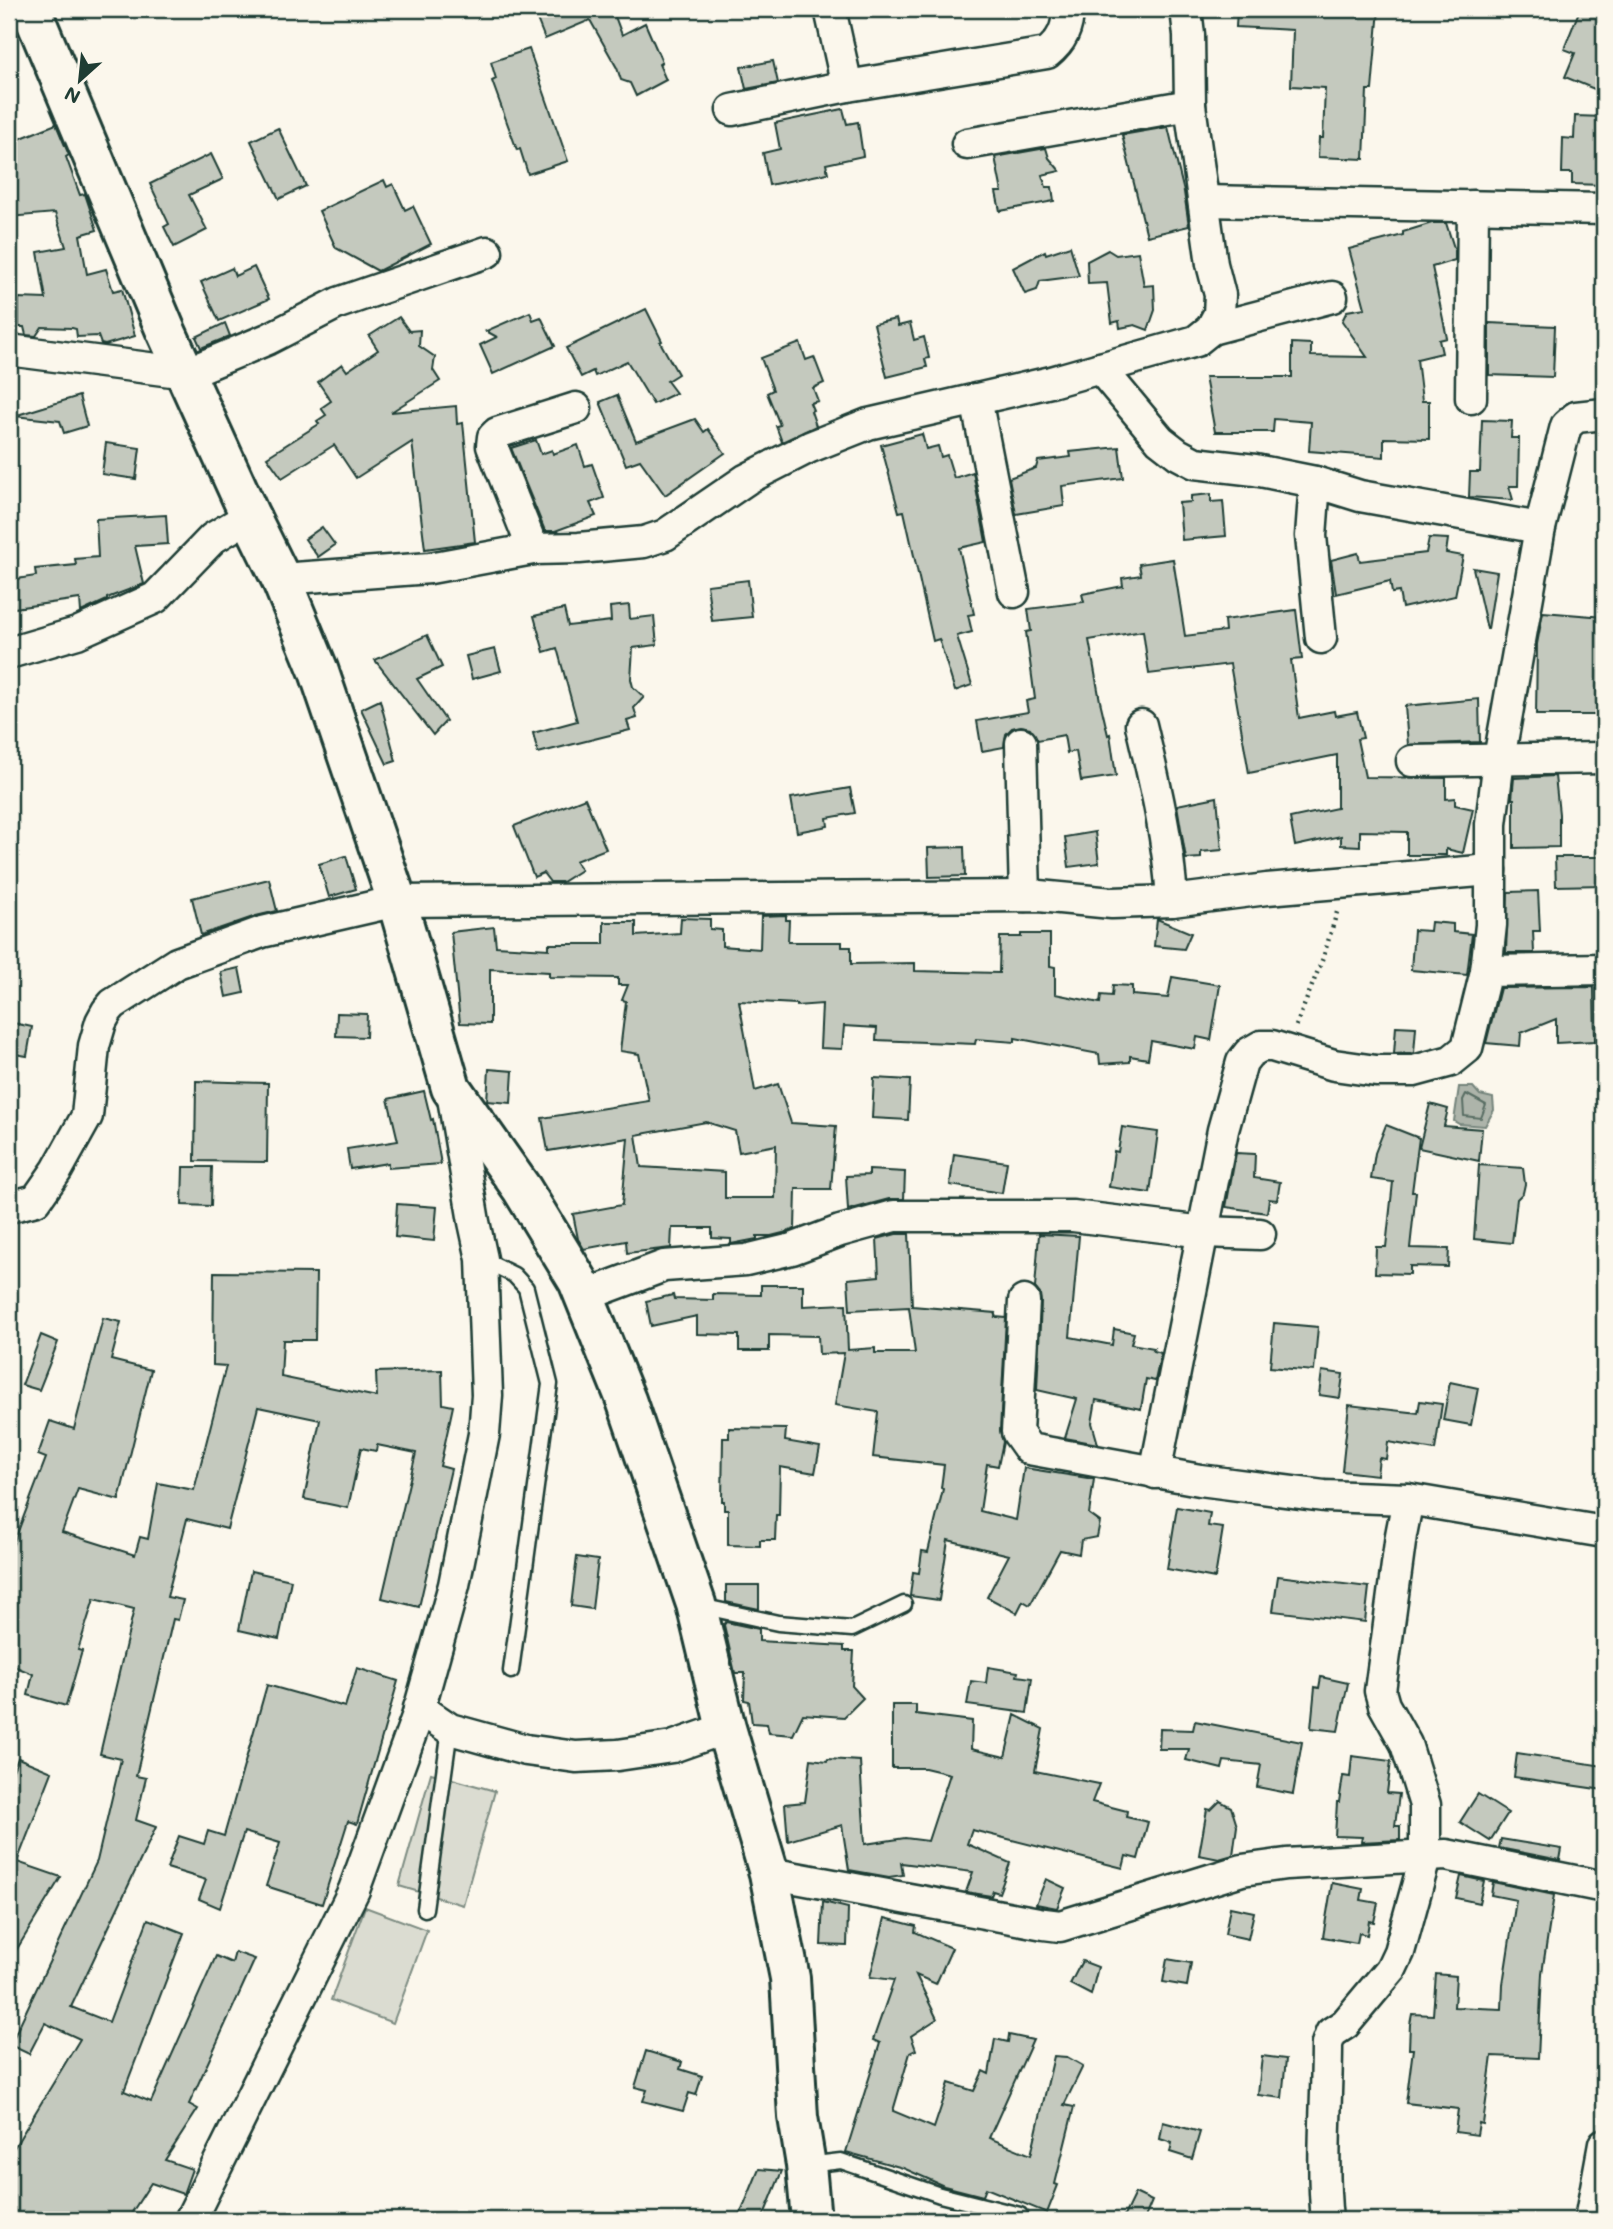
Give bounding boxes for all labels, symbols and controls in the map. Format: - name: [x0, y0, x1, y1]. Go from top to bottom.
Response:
- north arrow: [46, 46, 116, 116]
- text: N: [60, 81, 84, 110]

